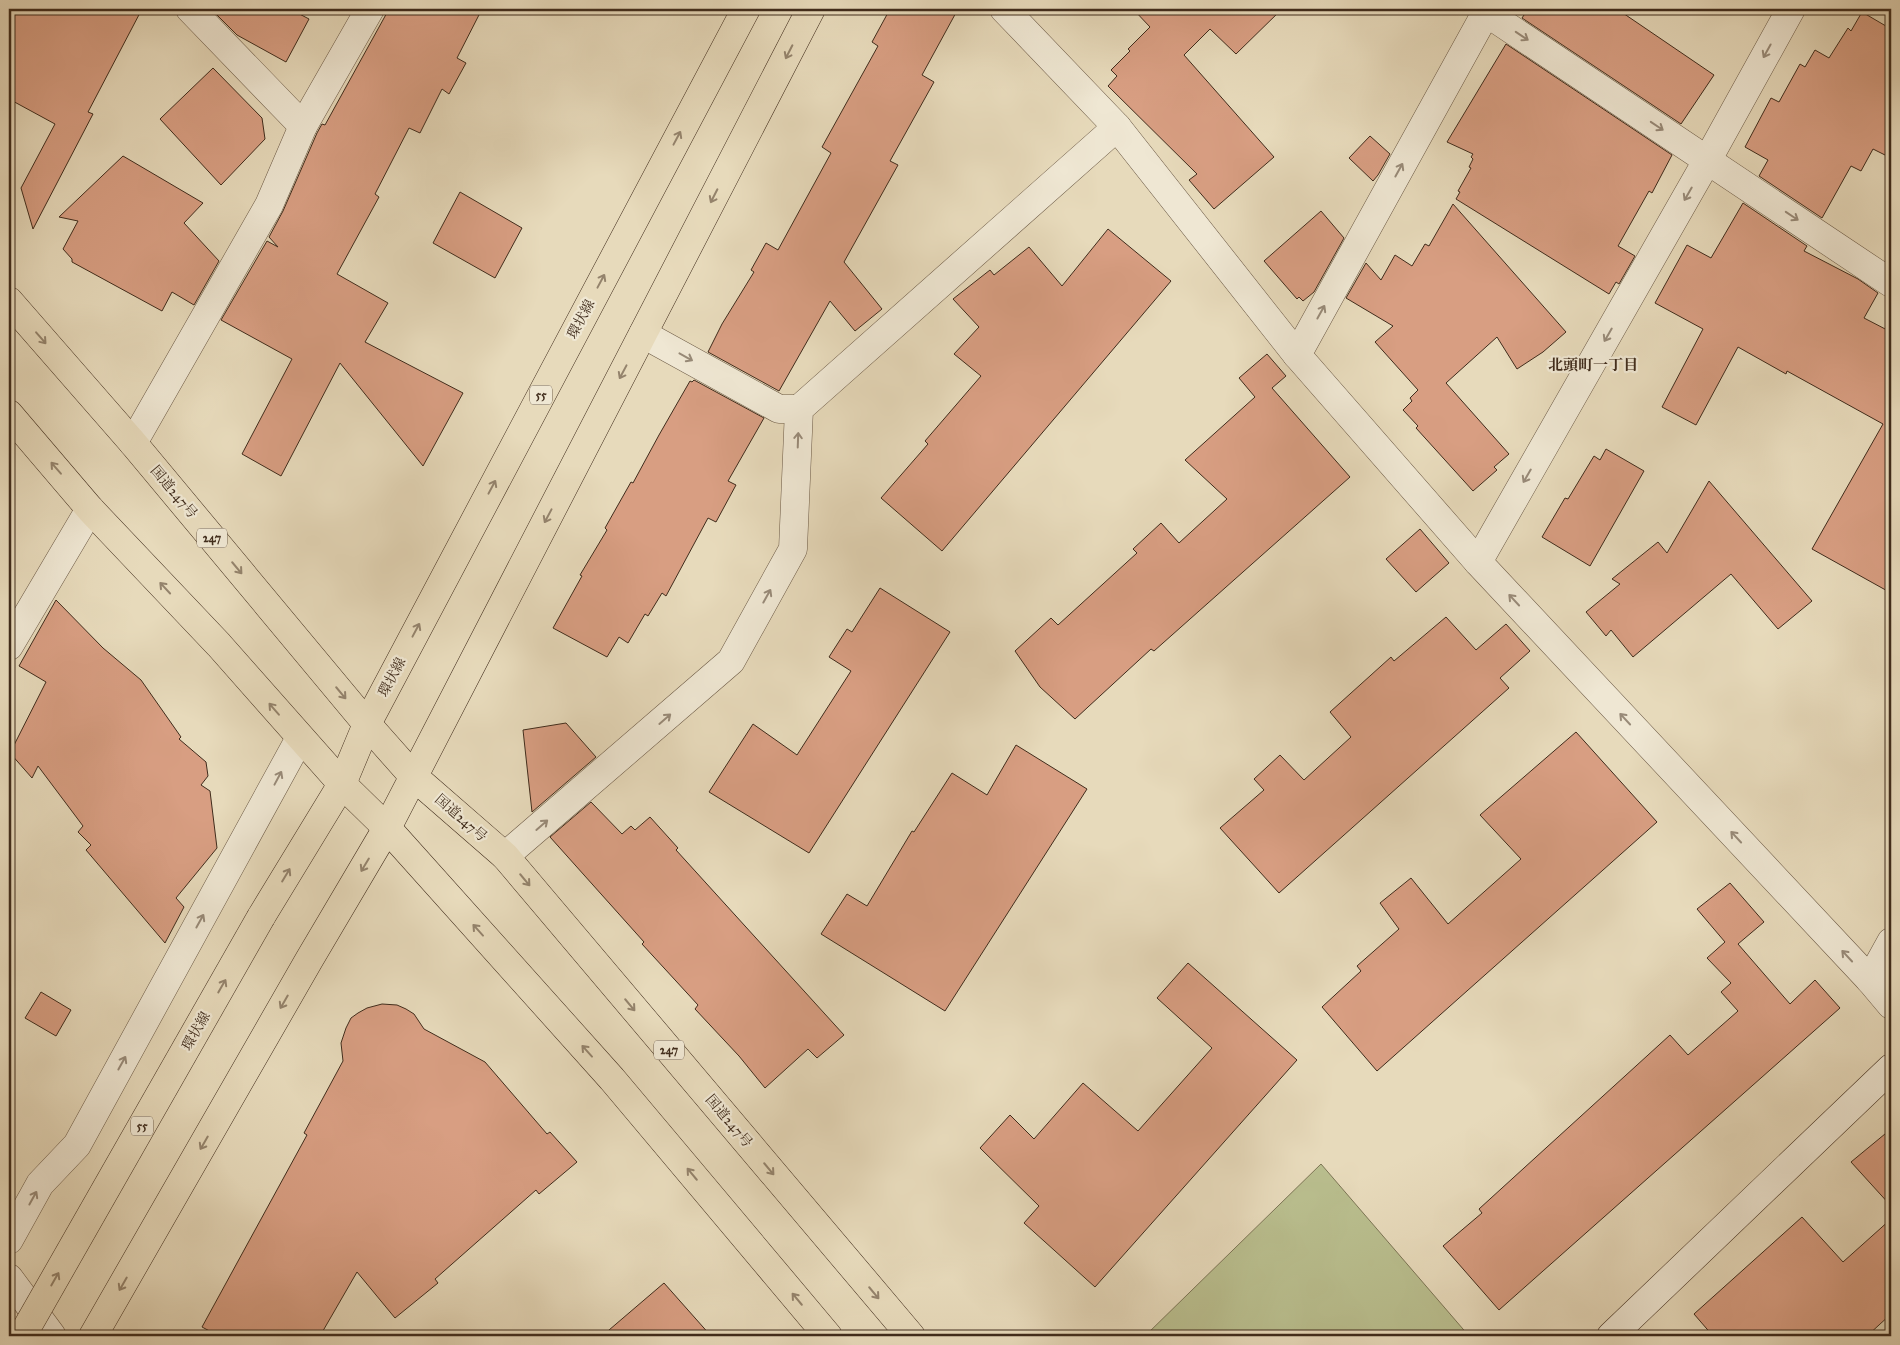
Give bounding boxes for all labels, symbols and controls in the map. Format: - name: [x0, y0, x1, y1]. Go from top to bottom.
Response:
- one-way arrow: [1515, 31, 1529, 41]
- one-way arrow: [784, 44, 793, 59]
- one-way arrow: [1762, 44, 1772, 59]
- one-way arrow: [1650, 121, 1664, 131]
- one-way arrow: [673, 131, 683, 146]
- one-way arrow: [1395, 163, 1404, 178]
- one-way arrow: [1683, 186, 1693, 200]
- one-way arrow: [709, 189, 719, 204]
- one-way arrow: [1785, 211, 1799, 222]
- one-way arrow: [596, 274, 606, 289]
- street label: 環状線: [564, 296, 598, 342]
- one-way arrow: [1316, 306, 1326, 320]
- one-way arrow: [1602, 327, 1612, 341]
- one-way arrow: [35, 332, 47, 345]
- one-way arrow: [678, 353, 692, 363]
- district label: 北頭町一丁目: [1548, 356, 1638, 374]
- one-way arrow: [618, 364, 627, 379]
- road number: 55: [530, 386, 552, 404]
- one-way arrow: [793, 432, 802, 448]
- one-way arrow: [50, 462, 61, 475]
- street label: 国道247号: [147, 462, 201, 522]
- one-way arrow: [1522, 468, 1532, 483]
- one-way arrow: [488, 480, 498, 495]
- one-way arrow: [543, 508, 552, 523]
- road number: 247: [197, 528, 227, 548]
- one-way arrow: [232, 562, 243, 575]
- one-way arrow: [159, 582, 171, 595]
- one-way arrow: [763, 589, 773, 603]
- one-way arrow: [1508, 594, 1520, 607]
- one-way arrow: [411, 623, 421, 638]
- street label: 環状線: [375, 654, 409, 700]
- one-way arrow: [336, 686, 347, 699]
- one-way arrow: [269, 702, 280, 715]
- one-way arrow: [1619, 712, 1631, 725]
- one-way arrow: [658, 713, 671, 724]
- one-way arrow: [273, 771, 283, 786]
- street label: 国道247号: [431, 791, 491, 845]
- one-way arrow: [535, 819, 548, 830]
- one-way arrow: [1730, 831, 1742, 844]
- one-way arrow: [359, 858, 369, 872]
- one-way arrow: [282, 868, 292, 882]
- one-way arrow: [520, 874, 531, 887]
- one-way arrow: [196, 914, 205, 929]
- one-way arrow: [473, 923, 484, 936]
- one-way arrow: [1841, 950, 1853, 962]
- one-way arrow: [217, 978, 227, 993]
- one-way arrow: [279, 995, 289, 1009]
- one-way arrow: [625, 998, 636, 1011]
- street label: 環状線: [178, 1009, 214, 1053]
- road number: 247: [654, 1040, 684, 1060]
- one-way arrow: [581, 1044, 593, 1057]
- one-way arrow: [117, 1056, 127, 1071]
- street label: 国道247号: [702, 1091, 756, 1151]
- road number: 55: [131, 1116, 153, 1136]
- one-way arrow: [198, 1136, 208, 1150]
- one-way arrow: [764, 1162, 775, 1175]
- one-way arrow: [687, 1168, 698, 1181]
- one-way arrow: [28, 1191, 38, 1205]
- one-way arrow: [50, 1272, 60, 1286]
- one-way arrow: [118, 1277, 128, 1292]
- one-way arrow: [869, 1286, 880, 1299]
- one-way arrow: [792, 1293, 803, 1306]

